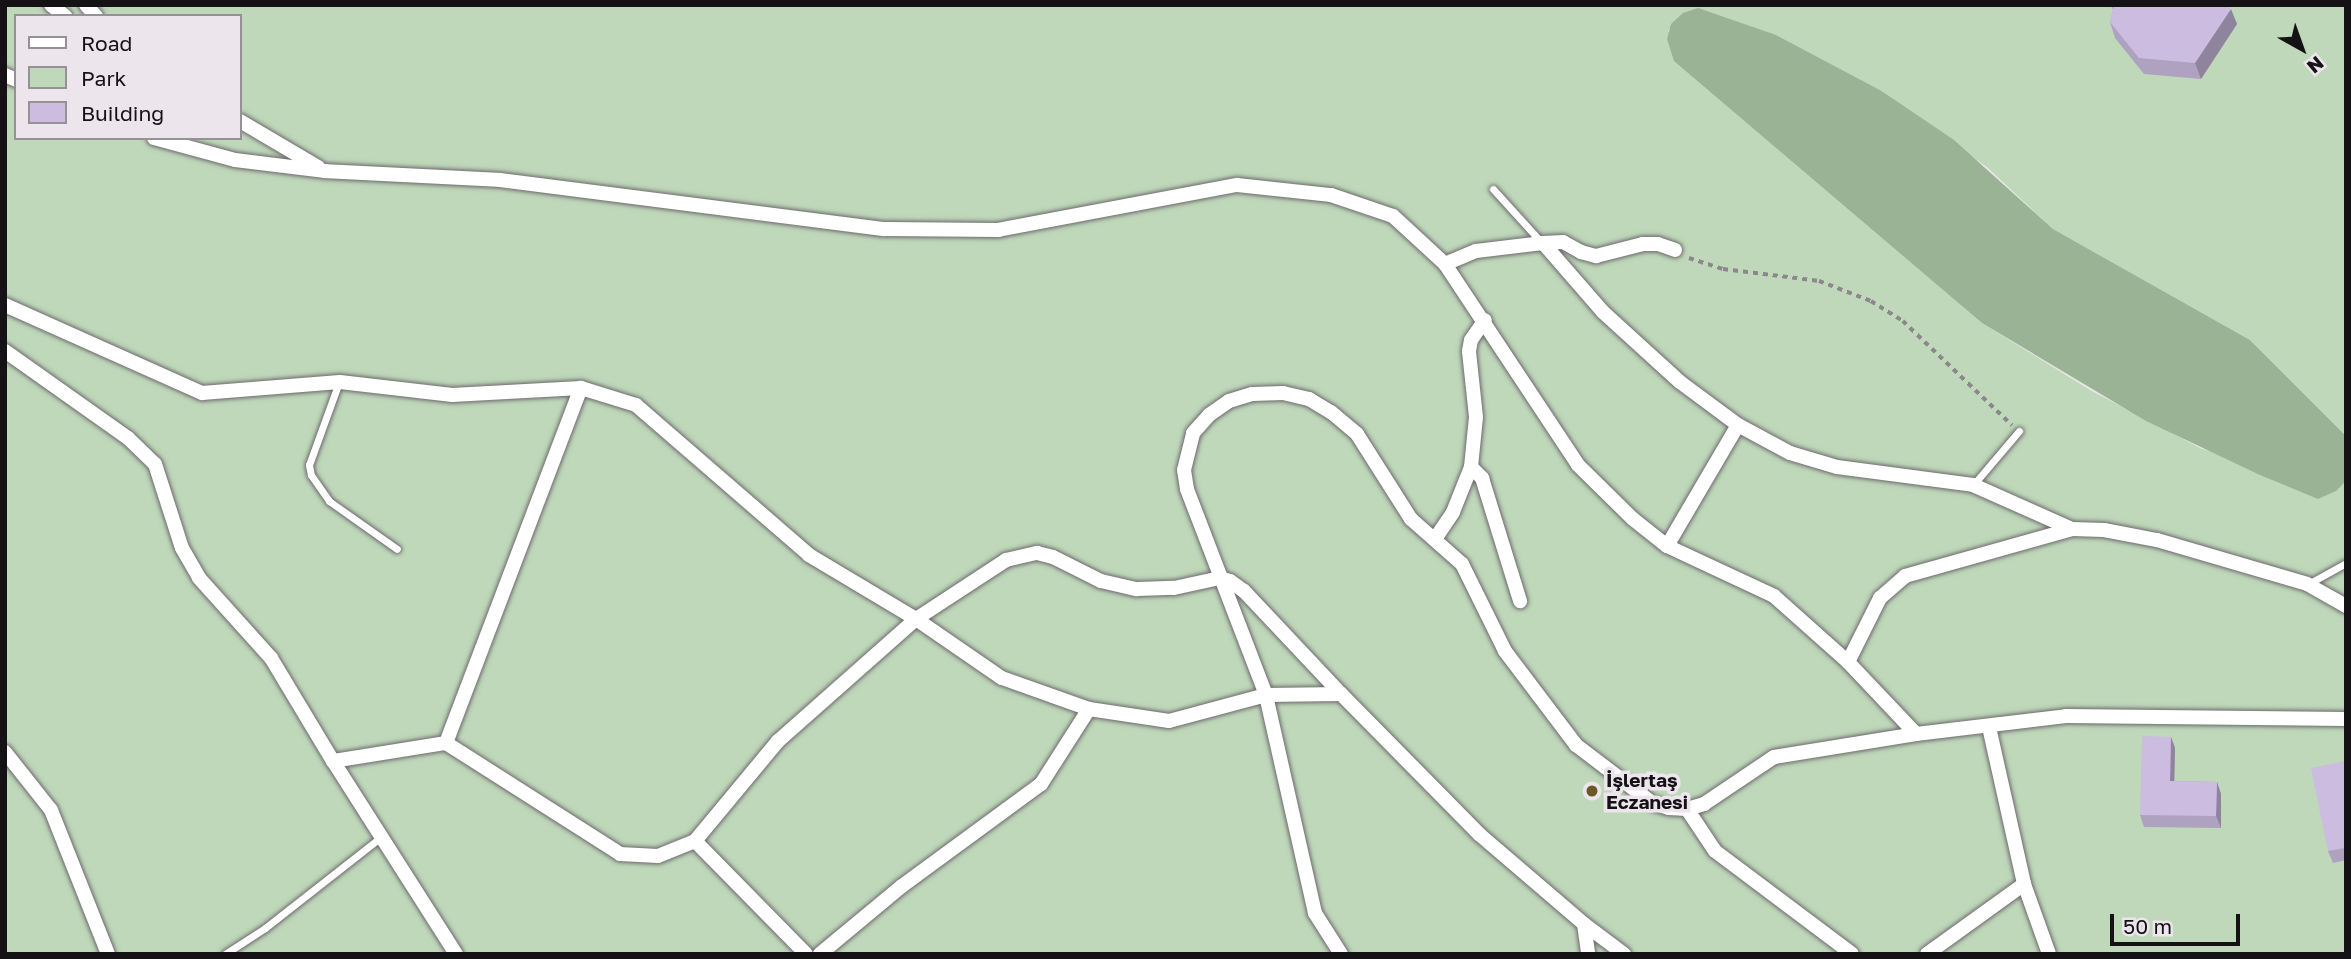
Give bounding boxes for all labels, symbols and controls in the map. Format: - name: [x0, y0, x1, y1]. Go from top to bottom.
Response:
- legend: [14, 14, 242, 140]
- north arrow: [2267, 14, 2337, 84]
- text: Road: [81, 30, 132, 56]
- text: N: [2303, 52, 2329, 79]
- text: Park: [81, 65, 126, 91]
- text: Building: [81, 100, 164, 126]
- place label: İşlertaş Eczanesi: [1606, 769, 1688, 813]
- marker: İşlertaş Eczanesi: [1584, 783, 1600, 799]
- scale bar: [2113, 900, 2242, 944]
- text: 50 m: [2123, 913, 2172, 939]

